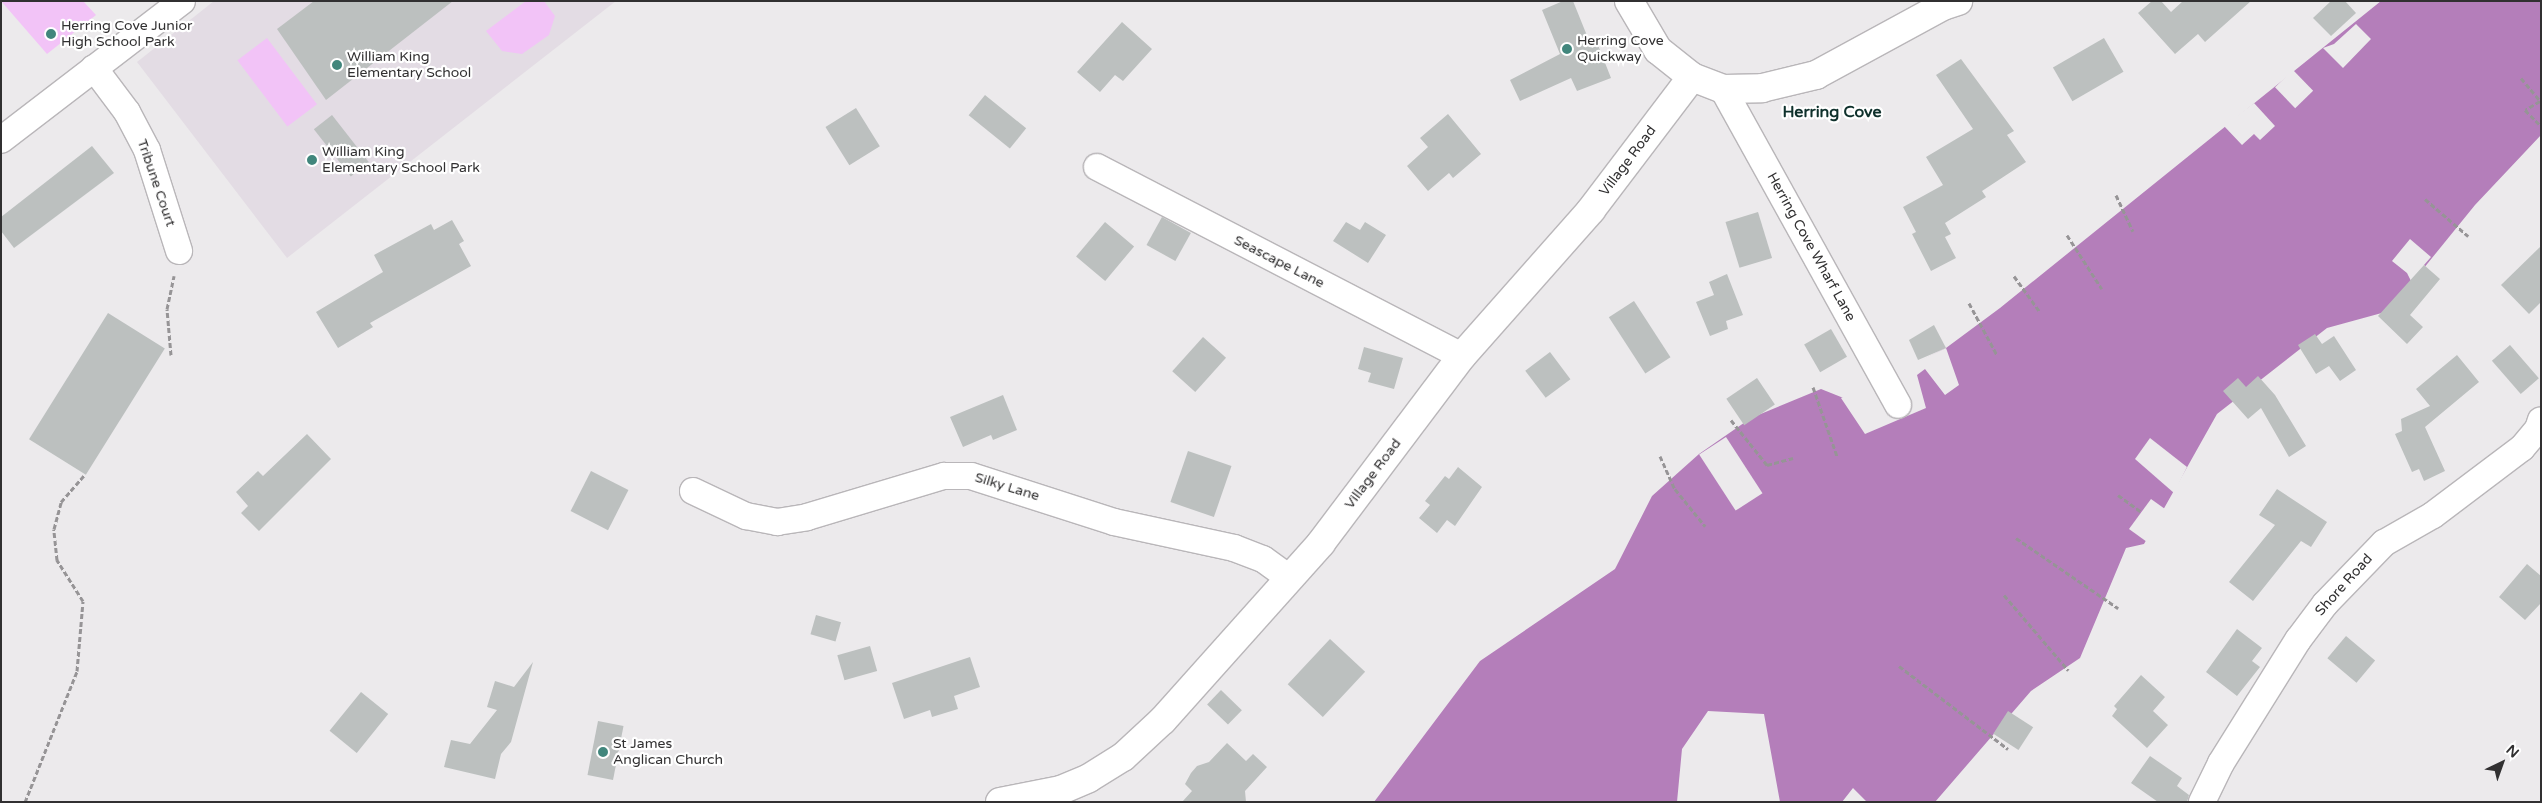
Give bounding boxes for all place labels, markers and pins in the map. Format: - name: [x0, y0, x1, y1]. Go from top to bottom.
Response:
- place label: Herring Cove Junior High School Park: [61, 18, 192, 50]
- marker: Herring Cove Junior High School Park: [45, 28, 57, 40]
- place label: Herring Cove Quickway: [1577, 33, 1664, 65]
- marker: Herring Cove Quickway: [1561, 43, 1573, 55]
- place label: William King Elementary School: [347, 49, 471, 82]
- marker: William King Elementary School: [331, 59, 343, 71]
- place label: William King Elementary School Park: [322, 144, 480, 176]
- marker: William King Elementary School Park: [306, 154, 318, 166]
- place label: St James Anglican Church: [613, 736, 723, 769]
- marker: St James Anglican Church: [597, 746, 609, 758]

